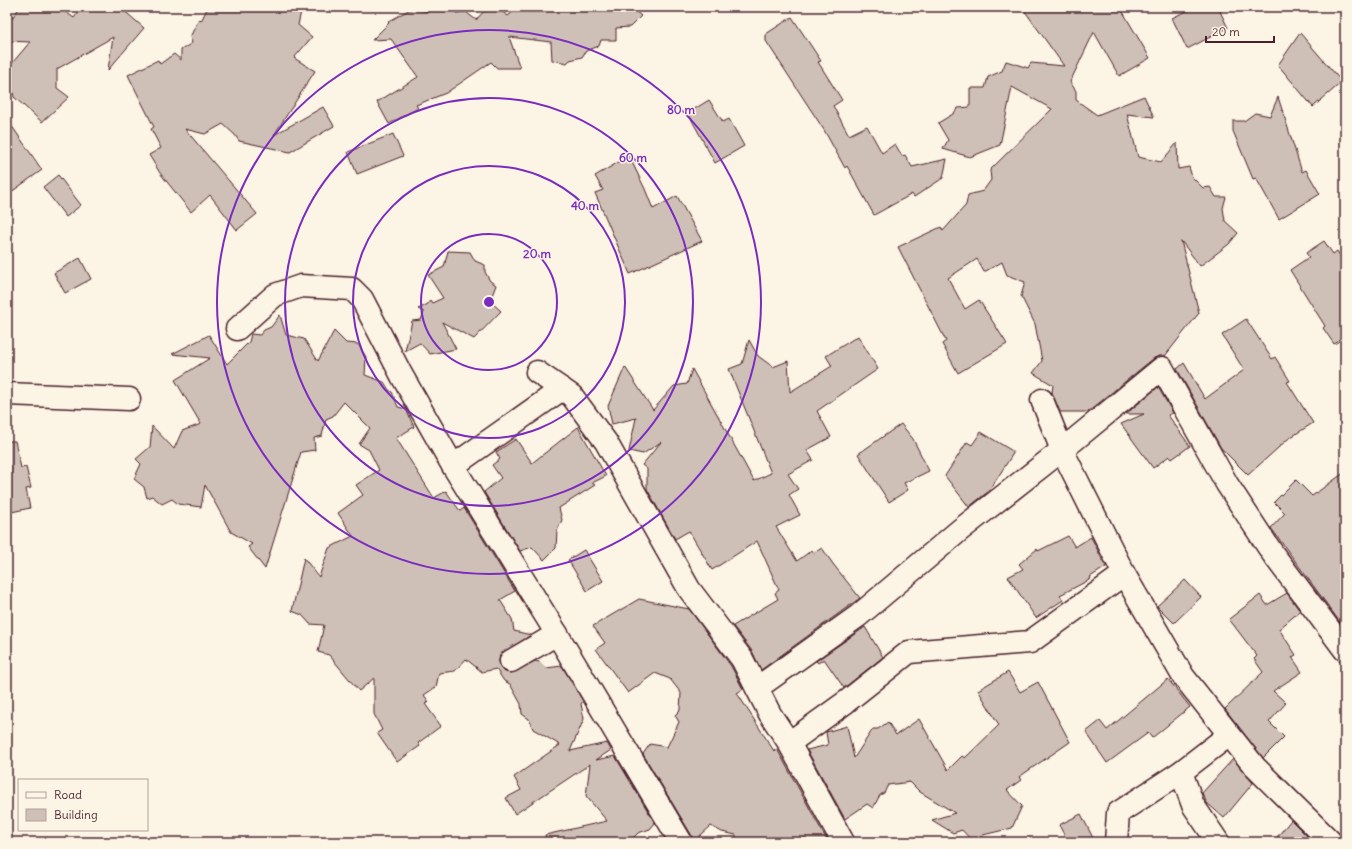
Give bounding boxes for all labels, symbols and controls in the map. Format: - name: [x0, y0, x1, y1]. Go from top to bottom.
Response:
- scale bar: [1206, 18, 1274, 44]
- text: 20 m: [1212, 24, 1240, 39]
- text: 80 m: [667, 102, 696, 117]
- text: 60 m: [619, 150, 648, 165]
- text: 40 m: [571, 198, 600, 213]
- text: 20 m: [523, 246, 551, 261]
- centre of rings: [482, 295, 496, 309]
- legend: [18, 779, 148, 831]
- text: Road: [54, 787, 82, 802]
- text: Building: [54, 807, 98, 822]

